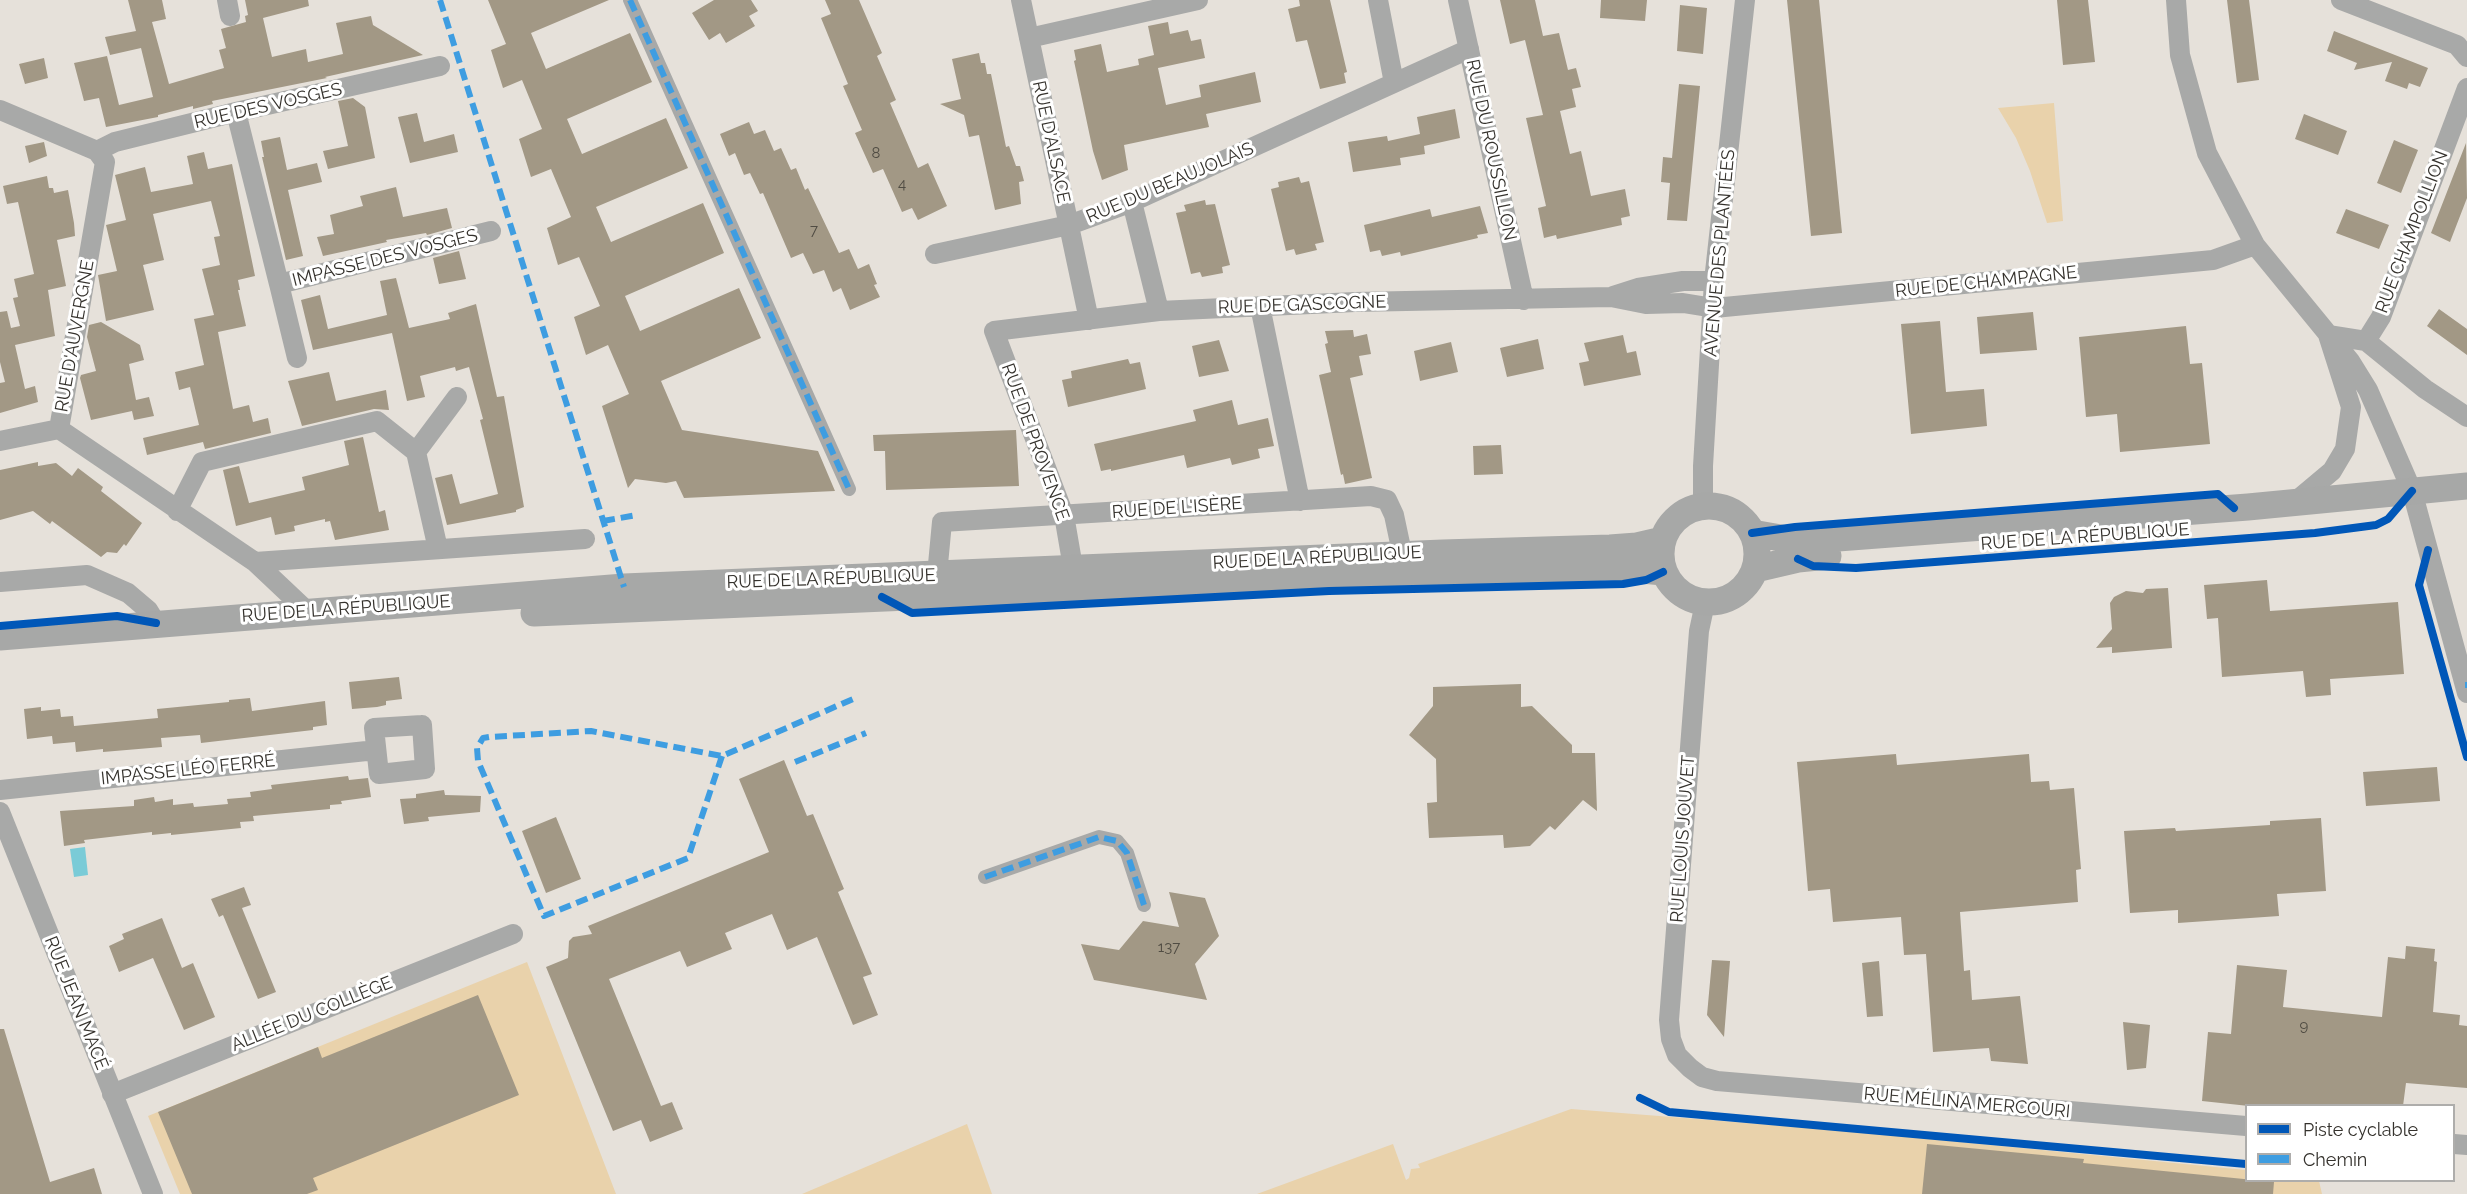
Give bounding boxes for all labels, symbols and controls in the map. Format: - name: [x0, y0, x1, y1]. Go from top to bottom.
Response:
- street label: RUE DU ROUSSILLON: [1461, 57, 1521, 243]
- street label: RUE DES VOSGES: [192, 78, 344, 134]
- street label: RUE D'ALSACE: [1027, 79, 1075, 205]
- street label: RUE DU BEAUJOLAIS: [1083, 138, 1257, 228]
- house number: 8: [872, 144, 880, 162]
- street label: AVENUE DES PLANTÉES: [1700, 148, 1740, 358]
- street label: RUE CHAMPOLLION: [2371, 148, 2453, 316]
- house number: 4: [898, 175, 906, 193]
- house number: 7: [810, 221, 818, 239]
- street label: IMPASSE DES VOSGES: [290, 225, 480, 291]
- street label: RUE D'AUVERGNE: [51, 258, 99, 414]
- street label: RUE DE CHAMPAGNE: [1894, 262, 2078, 302]
- street label: RUE DE GASCOGNE: [1217, 291, 1387, 319]
- street label: RUE DE PROVENCE: [997, 360, 1073, 524]
- street label: RUE DE L'ISÈRE: [1111, 493, 1243, 523]
- street label: RUE DE LA RÉPUBLIQUE: [1980, 519, 2190, 555]
- street label: RUE DE LA RÉPUBLIQUE: [1212, 542, 1422, 574]
- street label: RUE DE LA RÉPUBLIQUE: [726, 565, 936, 593]
- street label: RUE DE LA RÉPUBLIQUE: [241, 591, 451, 627]
- street label: IMPASSE LÉO FERRÉ: [100, 750, 276, 790]
- street label: RUE LOUIS JOUVET: [1666, 755, 1700, 923]
- street label: RUE JEAN MACÉ: [39, 933, 113, 1073]
- house number: 137: [1158, 938, 1180, 956]
- street label: ALLÉE DU COLLÈGE: [228, 972, 396, 1056]
- house number: 9: [2300, 1017, 2308, 1035]
- street label: RUE MÉLINA MERCOURI: [1863, 1083, 2071, 1123]
- legend: [2245, 1104, 2455, 1182]
- text: Piste cyclable: [2303, 1119, 2418, 1140]
- text: Chemin: [2303, 1149, 2367, 1170]

